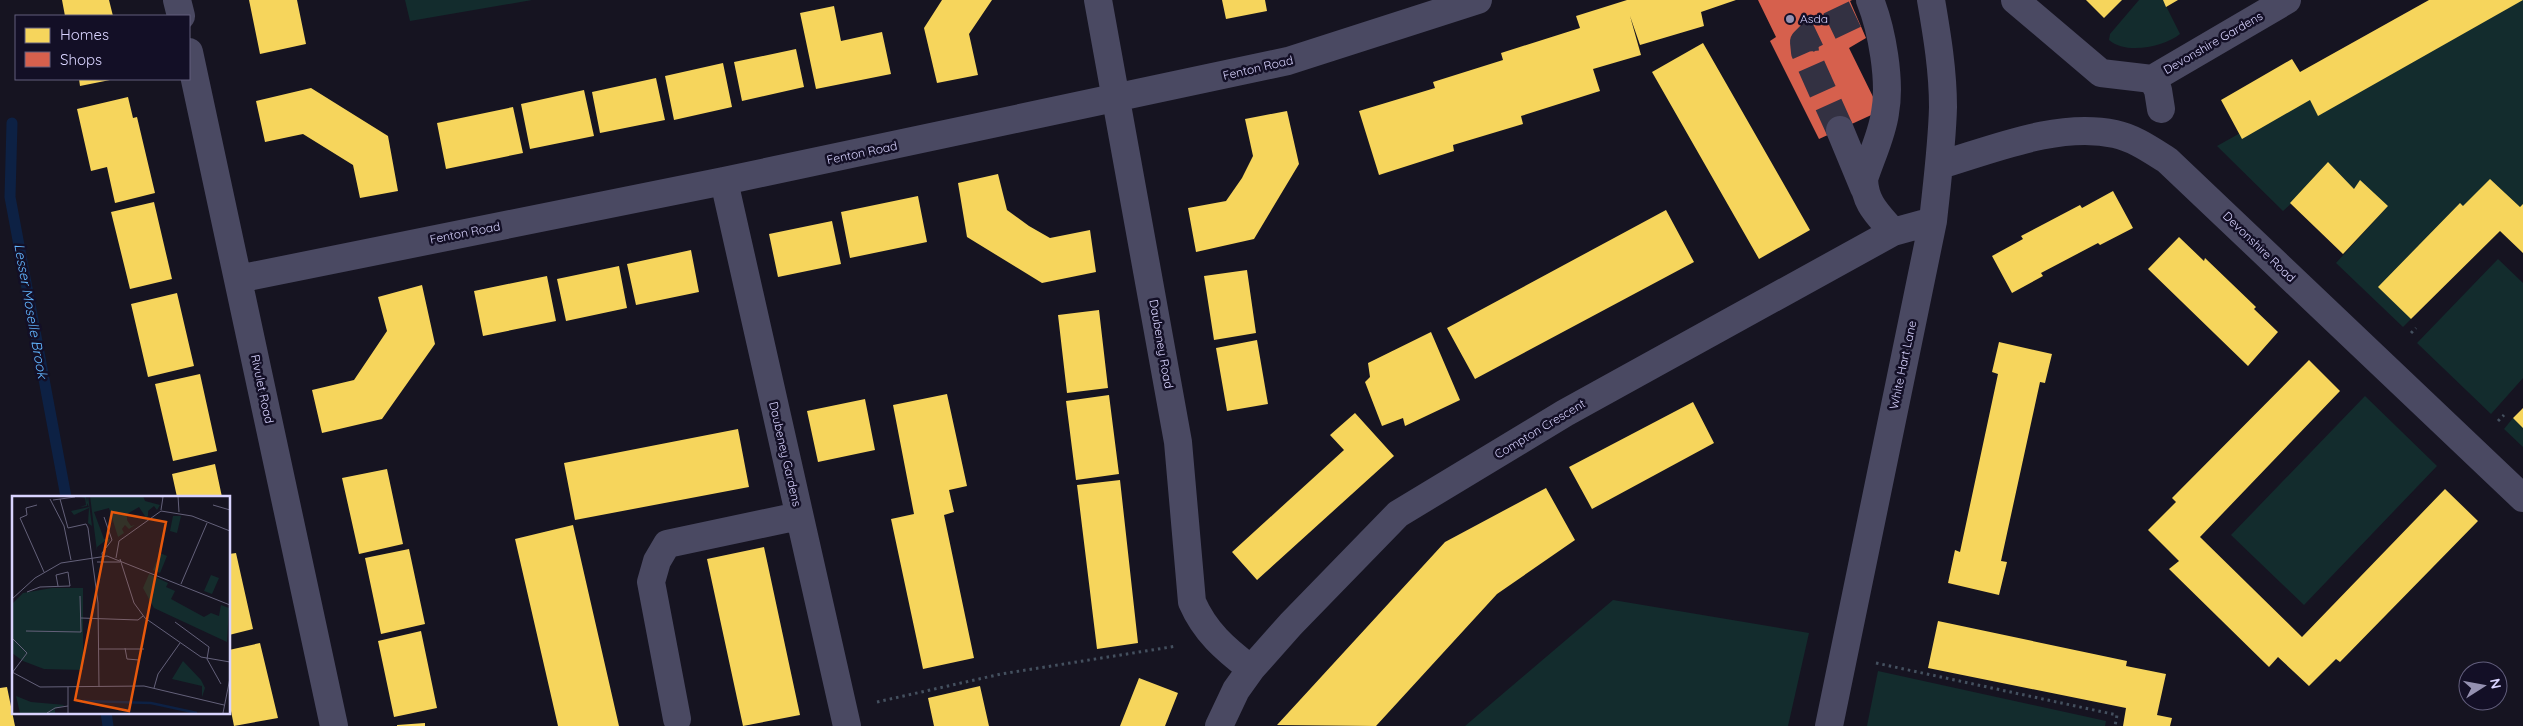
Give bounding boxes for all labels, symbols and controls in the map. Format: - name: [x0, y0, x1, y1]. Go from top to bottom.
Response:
- street label: Devonshire Gardens: [2160, 8, 2265, 77]
- place label: Asda: [1800, 11, 1828, 26]
- marker: Asda: [1784, 13, 1796, 25]
- legend: [15, 15, 190, 80]
- text: Homes: [60, 25, 109, 44]
- text: Shops: [60, 50, 102, 69]
- street label: Fenton Road: [1221, 52, 1294, 83]
- street label: Fenton Road: [825, 138, 898, 167]
- street label: Devonshire Road: [2220, 208, 2299, 285]
- street label: Fenton Road: [428, 218, 501, 247]
- water label: Lesser Moselle Brook: [10, 242, 52, 381]
- street label: Daubeney Road: [1146, 298, 1177, 390]
- street label: White Hart Lane: [1886, 319, 1919, 411]
- street label: Rivulet Road: [248, 353, 277, 425]
- street label: Compton Crescent: [1492, 396, 1588, 462]
- street label: Daubeney Gardens: [766, 400, 805, 508]
- inset map: [12, 496, 230, 714]
- north arrow: [2458, 661, 2508, 711]
- text: N: [2486, 677, 2506, 690]

